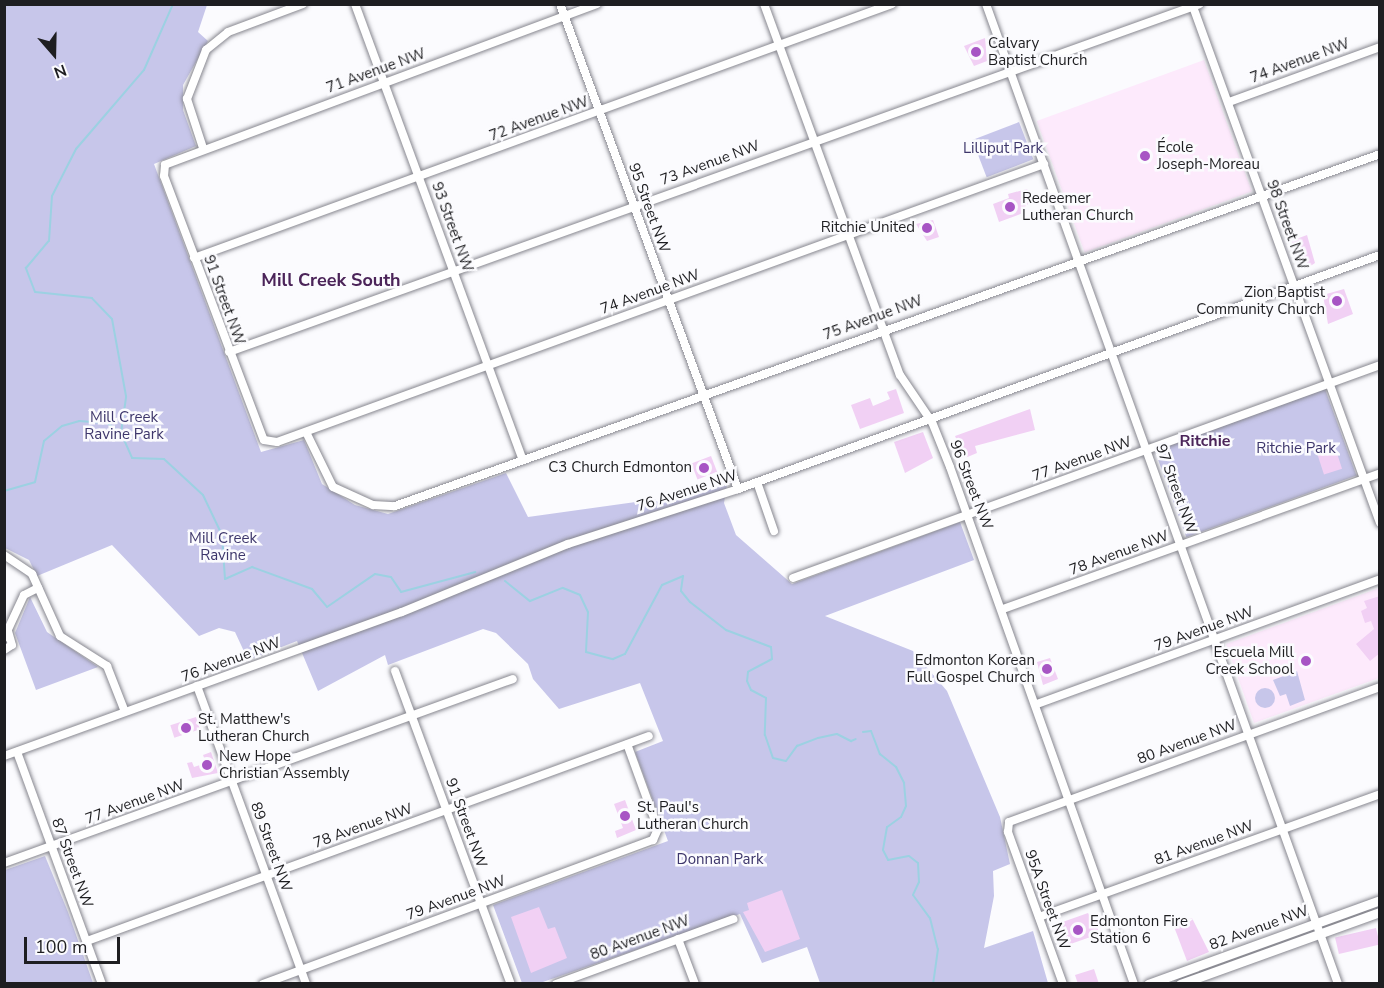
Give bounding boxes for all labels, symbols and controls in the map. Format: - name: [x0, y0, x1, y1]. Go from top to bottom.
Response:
- north arrow: [24, 24, 84, 84]
- place label: Calvary Baptist Church: [988, 34, 1088, 69]
- street label: 74 Avenue NW: [1248, 35, 1352, 87]
- street label: 71 Avenue NW: [324, 45, 428, 97]
- marker: Calvary Baptist Church: [969, 45, 983, 59]
- text: N: [51, 59, 70, 83]
- street label: 72 Avenue NW: [487, 93, 591, 145]
- street label: 73 Avenue NW: [658, 137, 762, 189]
- place label: École Joseph-Moreau: [1157, 138, 1260, 173]
- park label: Lilliput Park: [963, 140, 1043, 158]
- marker: École Joseph-Moreau: [1138, 149, 1152, 163]
- street label: 95 Street NW: [624, 161, 674, 255]
- street label: 98 Street NW: [1262, 178, 1312, 272]
- street label: 93 Street NW: [427, 180, 477, 274]
- place label: Redeemer Lutheran Church: [1022, 189, 1134, 224]
- marker: Redeemer Lutheran Church: [1003, 200, 1017, 214]
- place label: Ritchie United: [821, 219, 915, 237]
- marker: Ritchie United: [920, 221, 934, 235]
- street label: 91 Street NW: [199, 253, 249, 347]
- street label: 74 Avenue NW: [598, 266, 702, 318]
- district label: Mill Creek South: [261, 269, 401, 291]
- place label: Zion Baptist Community Church: [1196, 283, 1325, 318]
- street label: 75 Avenue NW: [821, 292, 925, 344]
- marker: Zion Baptist Community Church: [1330, 294, 1344, 308]
- park label: Mill Creek Ravine Park: [84, 408, 164, 443]
- district label: Ritchie: [1180, 431, 1230, 451]
- street label: 77 Avenue NW: [1030, 433, 1134, 485]
- street label: 96 Street NW: [946, 438, 996, 532]
- park label: Ritchie Park: [1256, 440, 1336, 458]
- street label: 97 Street NW: [1151, 442, 1201, 536]
- place label: C3 Church Edmonton: [548, 459, 692, 477]
- marker: C3 Church Edmonton: [697, 461, 711, 475]
- street label: 76 Avenue NW: [635, 466, 739, 516]
- street label: 78 Avenue NW: [1067, 527, 1171, 579]
- park label: Mill Creek Ravine: [189, 529, 257, 564]
- street label: 79 Avenue NW: [1152, 603, 1256, 655]
- street label: 76 Avenue NW: [179, 634, 283, 686]
- place label: Escuela Mill Creek School: [1206, 643, 1294, 678]
- place label: Edmonton Korean Full Gospel Church: [907, 651, 1035, 686]
- marker: Escuela Mill Creek School: [1299, 654, 1313, 668]
- marker: Edmonton Korean Full Gospel Church: [1040, 662, 1054, 676]
- place label: St. Matthew's Lutheran Church: [198, 710, 310, 745]
- street label: 80 Avenue NW: [1135, 716, 1239, 768]
- marker: St. Matthew's Lutheran Church: [179, 721, 193, 735]
- place label: New Hope Christian Assembly: [219, 747, 349, 782]
- marker: New Hope Christian Assembly: [200, 758, 214, 772]
- street label: 77 Avenue NW: [83, 776, 187, 828]
- street label: 91 Street NW: [441, 776, 491, 870]
- place label: St. Paul's Lutheran Church: [637, 798, 749, 833]
- street label: 89 Street NW: [246, 800, 296, 894]
- street label: 78 Avenue NW: [311, 800, 415, 852]
- marker: St. Paul's Lutheran Church: [618, 809, 632, 823]
- street label: 87 Street NW: [47, 816, 97, 910]
- street label: 81 Avenue NW: [1152, 817, 1256, 869]
- street label: 95A Street NW: [1021, 848, 1073, 952]
- park label: Donnan Park: [677, 851, 763, 869]
- street label: 79 Avenue NW: [404, 872, 508, 924]
- street label: 82 Avenue NW: [1207, 902, 1311, 954]
- street label: 80 Avenue NW: [588, 912, 692, 964]
- place label: Edmonton Fire Station 6: [1090, 912, 1188, 947]
- marker: Edmonton Fire Station 6: [1071, 923, 1085, 937]
- scale bar: [27, 925, 123, 963]
- text: 100 m: [35, 935, 87, 959]

